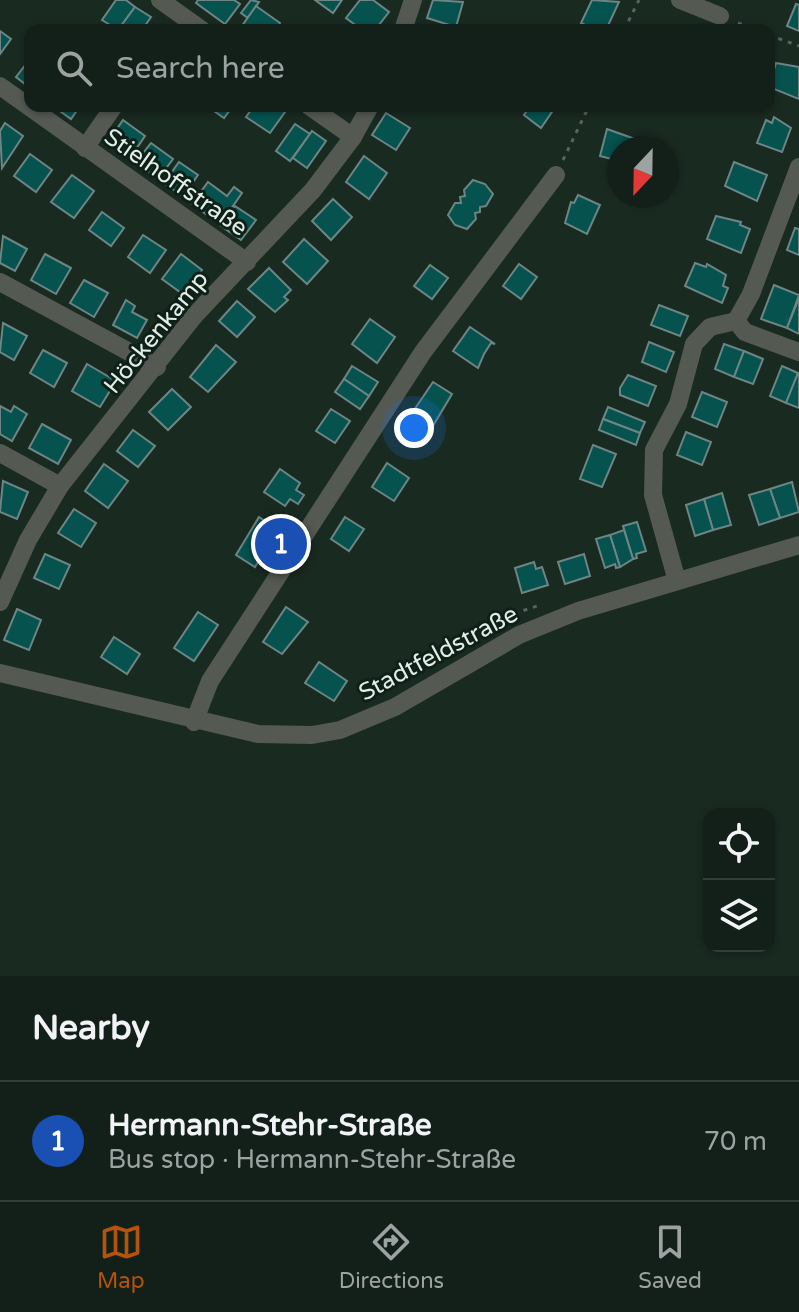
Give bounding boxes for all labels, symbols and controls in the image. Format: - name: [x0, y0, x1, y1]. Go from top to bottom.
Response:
- search box: [24, 24, 775, 112]
- icon: search: [52, 46, 96, 90]
- text: Search here: [116, 50, 285, 87]
- street label: Stielhoffstraße: [99, 122, 253, 242]
- north arrow: [607, 136, 679, 208]
- street label: Höckenkamp: [98, 265, 215, 400]
- your location: [394, 408, 434, 448]
- pin: 1: [255, 514, 307, 574]
- street label: Stadtfeldstraße: [354, 599, 523, 708]
- map controls: [703, 808, 775, 952]
- button: locate: [703, 808, 775, 880]
- button: layers: [703, 880, 775, 952]
- text: Nearby: [32, 1008, 150, 1049]
- text: Hermann-Stehr-Straße: [108, 1107, 432, 1144]
- text: 1: [50, 1126, 66, 1157]
- text: 70 m: [704, 1126, 767, 1157]
- text: Bus stop · Hermann-Stehr-Straße: [108, 1144, 516, 1175]
- tab: Map: [97, 1220, 145, 1294]
- tab: Directions: [339, 1220, 444, 1294]
- tab: Saved: [638, 1220, 702, 1294]

